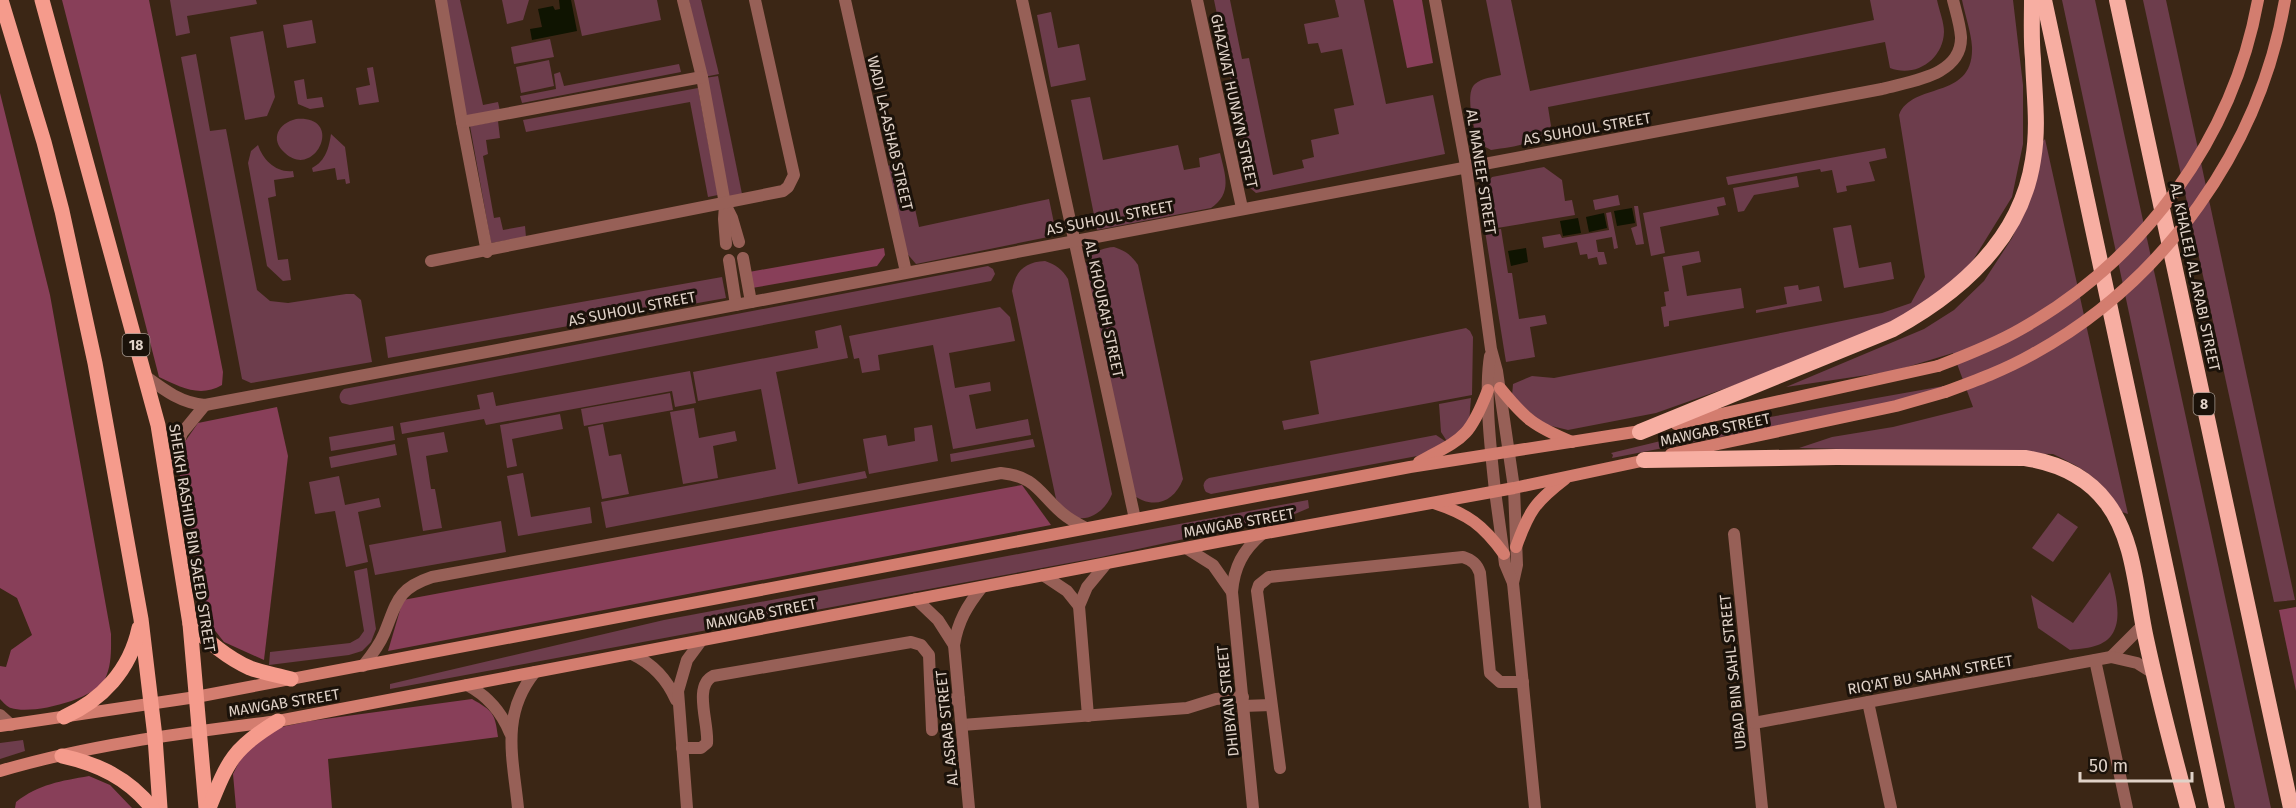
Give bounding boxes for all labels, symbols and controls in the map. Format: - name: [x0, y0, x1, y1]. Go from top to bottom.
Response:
- street label: GHAZWAT HUNAYN STREET: [1207, 12, 1261, 190]
- street label: WADI LA-ASHAB STREET: [863, 54, 917, 212]
- street label: AL MANEEF STREET: [1462, 108, 1500, 236]
- street label: AS SUHOUL STREET: [1522, 109, 1652, 149]
- street label: AL KHALEEJ AL ARABI STREET: [2166, 181, 2224, 373]
- street label: AS SUHOUL STREET: [1045, 197, 1175, 239]
- street label: AL KHOURAH STREET: [1081, 239, 1127, 379]
- street label: AS SUHOUL STREET: [567, 288, 697, 330]
- road number: 18: [122, 334, 150, 356]
- road number: 8: [2194, 393, 2214, 415]
- street label: MAWGAB STREET: [1658, 409, 1772, 450]
- street label: SHEIKH RASHID BIN SAEED STREET: [165, 423, 219, 654]
- street label: MAWGAB STREET: [1182, 504, 1296, 542]
- street label: UBAD BIN SAHL STREET: [1716, 593, 1750, 750]
- street label: MAWGAB STREET: [704, 594, 818, 634]
- street label: DHIBYAN STREET: [1213, 644, 1243, 758]
- street label: RIQ'AT BU SAHAN STREET: [1846, 652, 2014, 698]
- street label: AL ASRAB STREET: [932, 669, 962, 787]
- street label: MAWGAB STREET: [227, 685, 341, 721]
- scale bar: [2080, 745, 2192, 783]
- text: 50 m: [2089, 755, 2128, 777]

